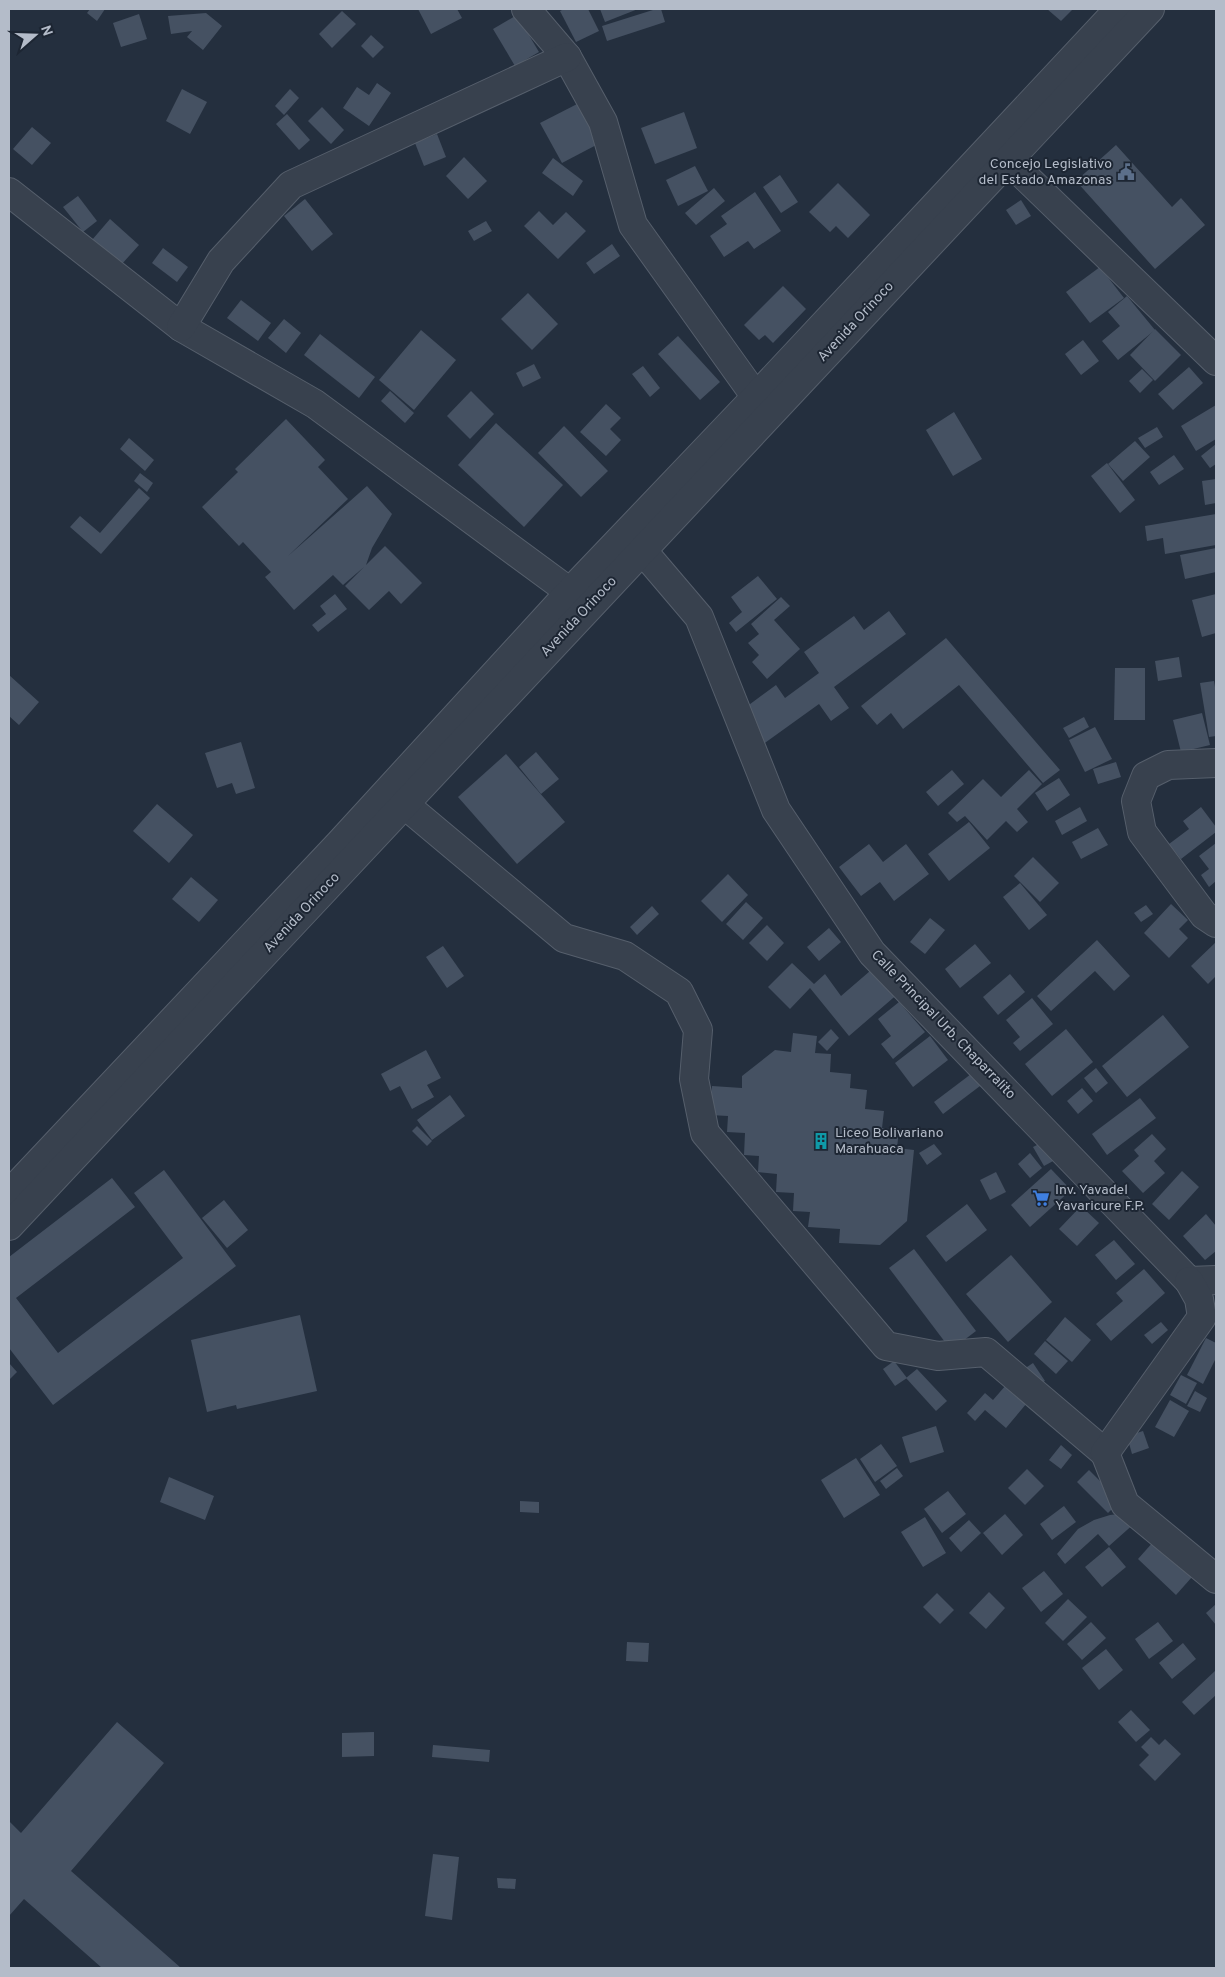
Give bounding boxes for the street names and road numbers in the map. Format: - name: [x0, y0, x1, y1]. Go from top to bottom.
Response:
- street label: Avenida Orinoco: [814, 278, 898, 366]
- street label: Avenida Orinoco: [537, 573, 621, 661]
- street label: Avenida Orinoco: [260, 869, 344, 957]
- street label: Calle Principal Urb. Chaparralito: [867, 947, 1019, 1103]

